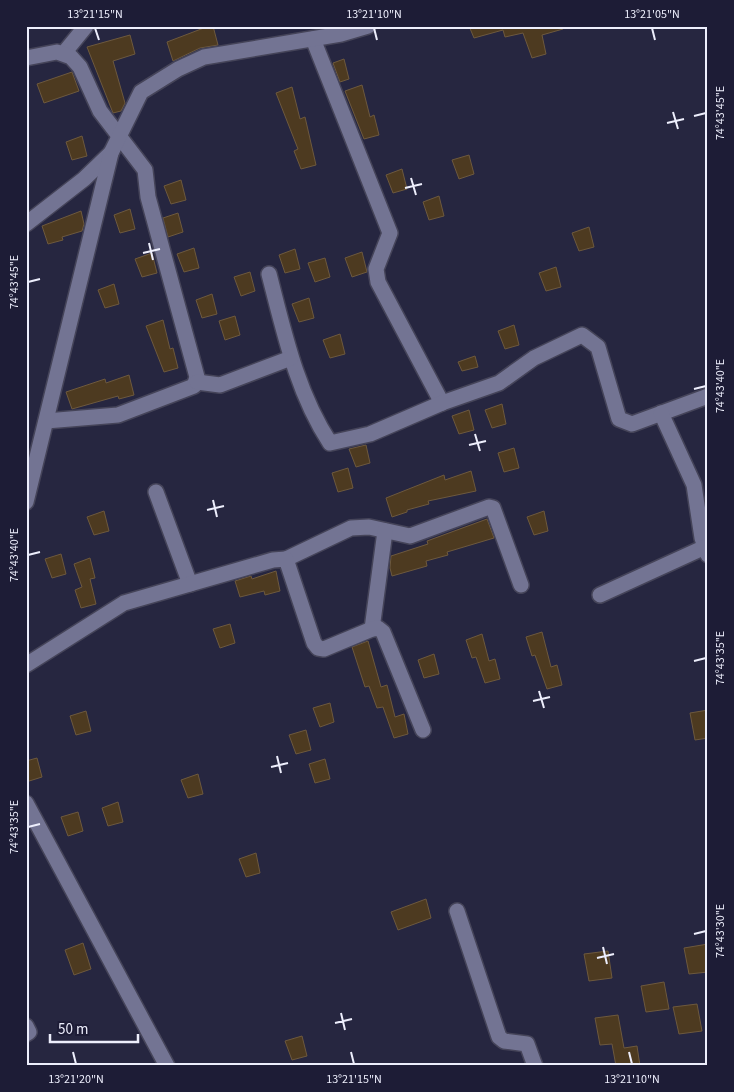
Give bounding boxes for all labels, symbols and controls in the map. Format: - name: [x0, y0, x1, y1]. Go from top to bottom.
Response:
- text: 13°21'15"N: [67, 6, 123, 23]
- text: 13°21'10"N: [346, 6, 402, 23]
- text: 13°21'05"N: [624, 6, 680, 23]
- text: 74°43'45"E: [712, 86, 729, 140]
- text: 74°43'45"E: [6, 255, 23, 309]
- text: 74°43'40"E: [712, 359, 729, 413]
- text: 74°43'40"E: [6, 528, 23, 582]
- text: 74°43'35"E: [712, 631, 729, 685]
- text: 74°43'35"E: [6, 800, 23, 854]
- text: 74°43'30"E: [712, 904, 729, 958]
- scale bar: [50, 1012, 138, 1044]
- text: 50 m: [58, 1019, 88, 1040]
- text: 13°21'20"N: [48, 1071, 104, 1088]
- text: 13°21'15"N: [326, 1071, 382, 1088]
- text: 13°21'10"N: [604, 1071, 660, 1088]

